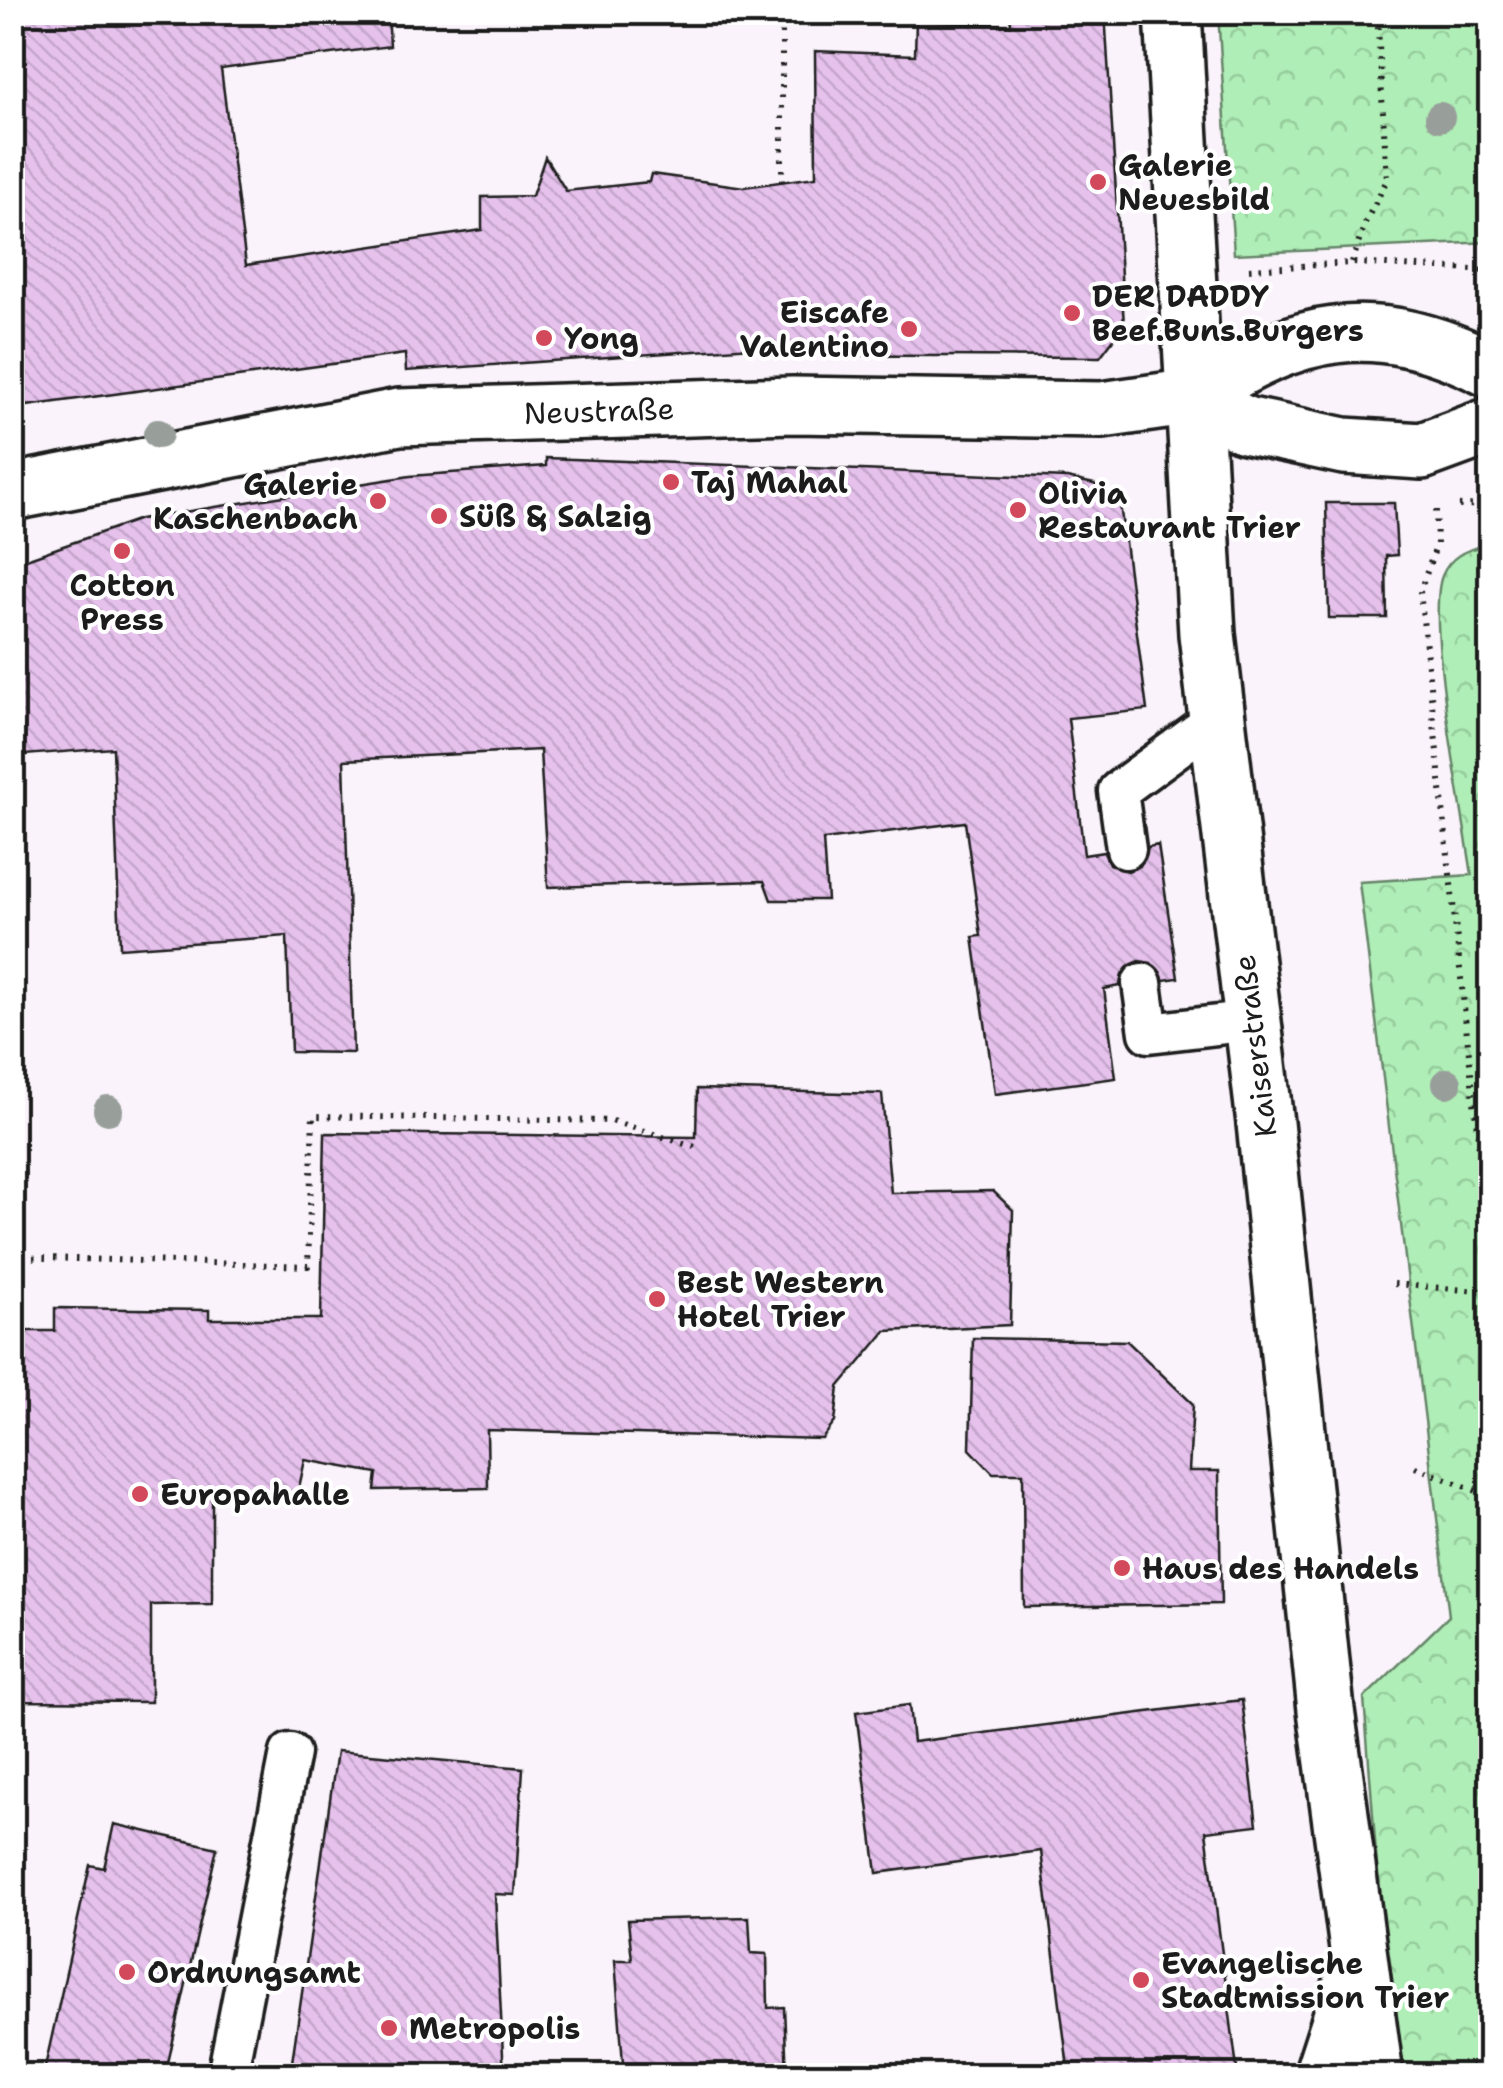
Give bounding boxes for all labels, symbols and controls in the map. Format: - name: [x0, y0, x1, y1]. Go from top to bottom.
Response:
- place label: Galerie Neuesbild: [1118, 145, 1270, 220]
- marker: Galerie Neuesbild: [1087, 171, 1109, 193]
- place label: DER DADDY Beef.Buns.Burgers: [1092, 276, 1364, 351]
- place label: Eiscafe Valentino: [740, 292, 889, 367]
- marker: DER DADDY Beef.Buns.Burgers: [1061, 302, 1083, 324]
- place label: Yong: [564, 318, 639, 359]
- marker: Eiscafe Valentino: [898, 318, 920, 340]
- marker: Yong: [533, 327, 555, 349]
- street label: Neustraße: [523, 388, 675, 434]
- place label: Taj Mahal: [691, 462, 848, 503]
- place label: Galerie Kaschenbach: [153, 464, 358, 539]
- marker: Taj Mahal: [660, 471, 682, 493]
- place label: Olivia Restaurant Trier: [1038, 473, 1301, 548]
- marker: Galerie Kaschenbach: [367, 490, 389, 512]
- place label: Süß & Salzig: [459, 496, 652, 537]
- marker: Olivia Restaurant Trier: [1007, 499, 1029, 521]
- marker: Süß & Salzig: [428, 505, 450, 527]
- marker: Cotton Press: [111, 540, 133, 562]
- place label: Cotton Press: [69, 565, 175, 640]
- street label: Kaiserstraße: [1223, 953, 1287, 1139]
- place label: Best Western Hotel Trier: [677, 1262, 884, 1337]
- marker: Best Western Hotel Trier: [646, 1288, 668, 1310]
- place label: Europahalle: [160, 1474, 350, 1515]
- marker: Europahalle: [129, 1483, 151, 1505]
- place label: Haus des Handels: [1142, 1548, 1419, 1589]
- marker: Haus des Handels: [1111, 1557, 1133, 1579]
- place label: Evangelische Stadtmission Trier: [1161, 1943, 1449, 2018]
- place label: Ordnungsamt: [147, 1952, 361, 1993]
- marker: Ordnungsamt: [116, 1961, 138, 1983]
- marker: Evangelische Stadtmission Trier: [1130, 1969, 1152, 1991]
- place label: Metropolis: [409, 2008, 580, 2049]
- marker: Metropolis: [378, 2017, 400, 2039]

